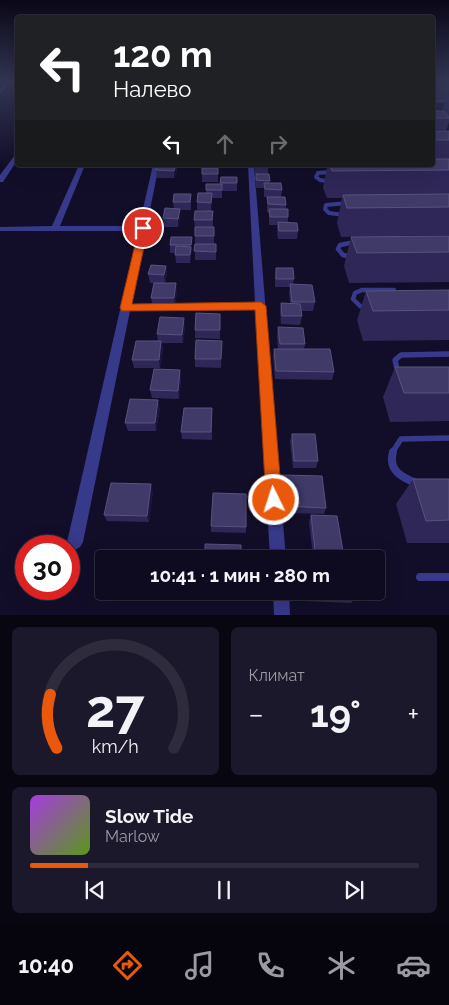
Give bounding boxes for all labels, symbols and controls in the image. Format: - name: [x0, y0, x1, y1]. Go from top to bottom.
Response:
- text: 120 m: [113, 34, 213, 75]
- icon: left: [30, 35, 95, 100]
- text: Налево: [113, 76, 191, 102]
- icon: left: [158, 130, 186, 158]
- icon: ahead: [211, 130, 239, 158]
- icon: right: [264, 130, 292, 158]
- pin: [122, 207, 164, 249]
- icon: arrive: [129, 214, 157, 242]
- position arrow: [247, 473, 299, 525]
- speed limit sign: 30: [15, 535, 80, 600]
- text: 10:41 · 1 мин · 280 m: [150, 564, 330, 586]
- text: Климат: [249, 666, 305, 685]
- text: 27: [86, 678, 145, 739]
- text: 19°: [310, 691, 361, 736]
- text: −: [249, 698, 264, 731]
- text: +: [407, 698, 419, 731]
- text: km/h: [92, 736, 139, 757]
- text: Slow Tide: [105, 805, 194, 827]
- text: Marlow: [105, 827, 160, 846]
- icon: previous: [81, 876, 109, 904]
- icon: pause: [210, 876, 238, 904]
- icon: next: [340, 876, 368, 904]
- icon: directions: [110, 948, 145, 983]
- icon: music: [182, 948, 217, 983]
- icon: phone: [253, 948, 288, 983]
- icon: climate: [324, 948, 359, 983]
- icon: car: [396, 948, 431, 983]
- text: 10:40: [18, 952, 74, 978]

